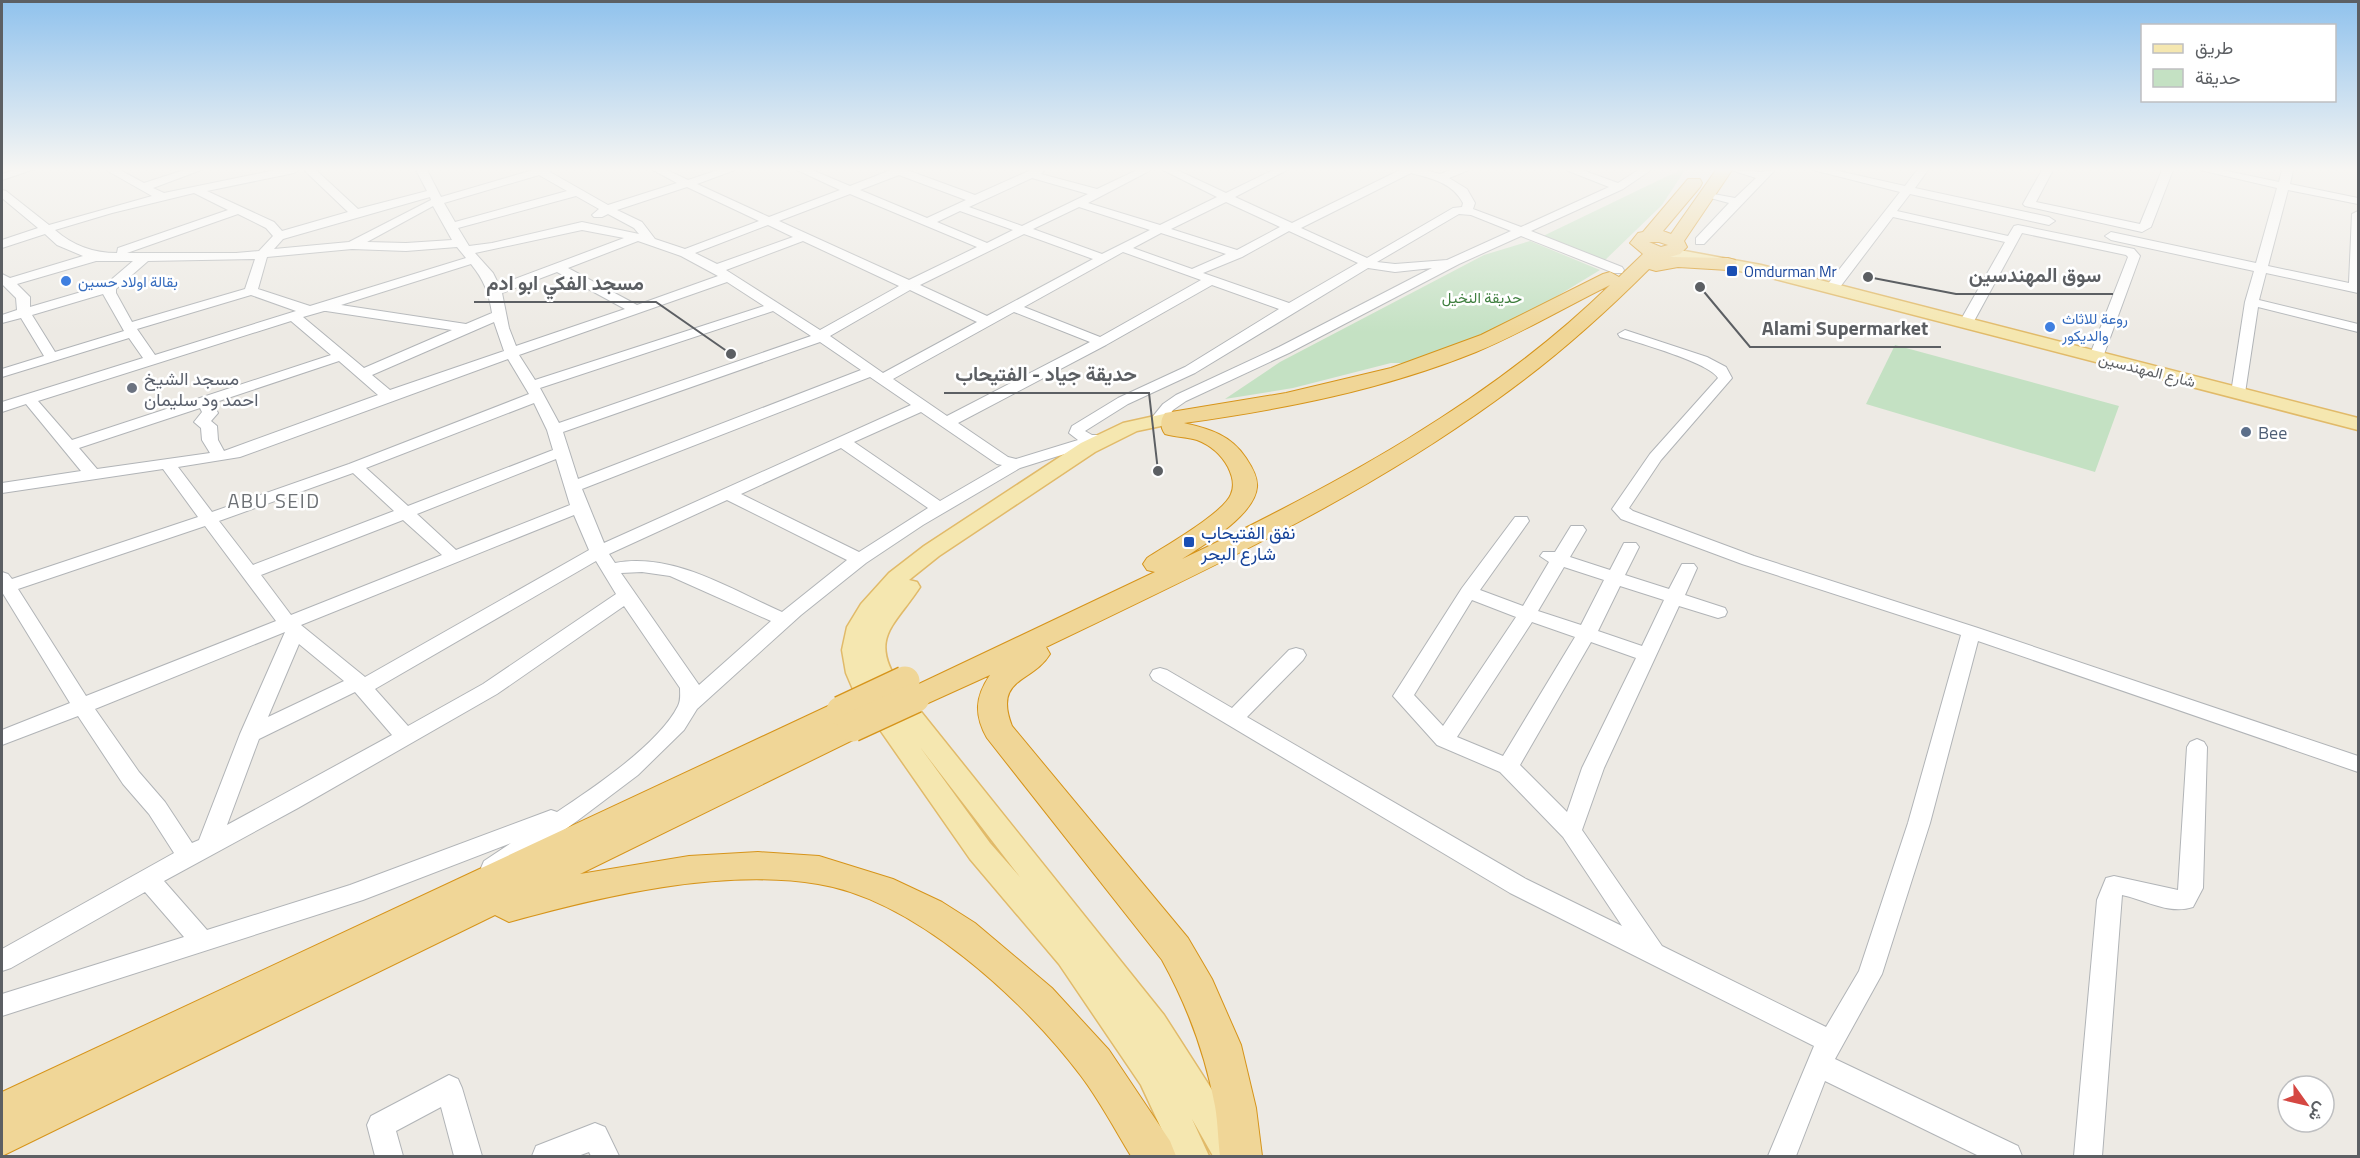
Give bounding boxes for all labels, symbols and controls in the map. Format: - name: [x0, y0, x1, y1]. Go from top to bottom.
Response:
- legend: [2141, 24, 2336, 102]
- text: طريق: [2195, 34, 2233, 61]
- text: حديقة: [2195, 64, 2241, 91]
- callout: سوق المهندسين: [1956, 256, 2113, 294]
- text: سوق المهندسين: [1969, 259, 2101, 290]
- place label: Omdurman Mr: [1744, 260, 1837, 283]
- callout: مسجد الفكي ابو ادم: [474, 264, 656, 302]
- marker: Omdurman Mr: [1725, 264, 1739, 278]
- text: مسجد الفكي ابو ادم: [486, 267, 644, 300]
- place label: بقالة اولاد حسين: [78, 270, 178, 293]
- marker: بقالة اولاد حسين: [59, 274, 73, 288]
- park label: حديقة النخيل: [1442, 286, 1522, 309]
- place label: روعة للاثاث والديكور: [2061, 307, 2128, 347]
- callout: Alami Supermarket: [1750, 309, 1941, 347]
- text: Alami Supermarket: [1762, 312, 1928, 343]
- marker: روعة للاثاث والديكور: [2043, 320, 2057, 334]
- street label: شارع المهندسين: [2096, 347, 2198, 393]
- callout: حديقة جياد - الفتيحاب: [944, 355, 1149, 393]
- text: حديقة جياد - الفتيحاب: [955, 358, 1137, 389]
- place label: مسجد الشيخ احمد ود سليمان: [144, 365, 258, 413]
- marker: مسجد الشيخ احمد ود سليمان: [125, 381, 139, 395]
- place label: Bee: [2258, 419, 2287, 446]
- marker: Bee: [2239, 425, 2253, 439]
- district label: ABU SEID: [227, 485, 321, 516]
- place label: نفق الفتيحاب شارع البحر: [1200, 519, 1295, 567]
- marker: نفق الفتيحاب شارع البحر: [1182, 535, 1196, 549]
- north arrow: [2276, 1074, 2336, 1134]
- text: ش: [2303, 1098, 2334, 1127]

